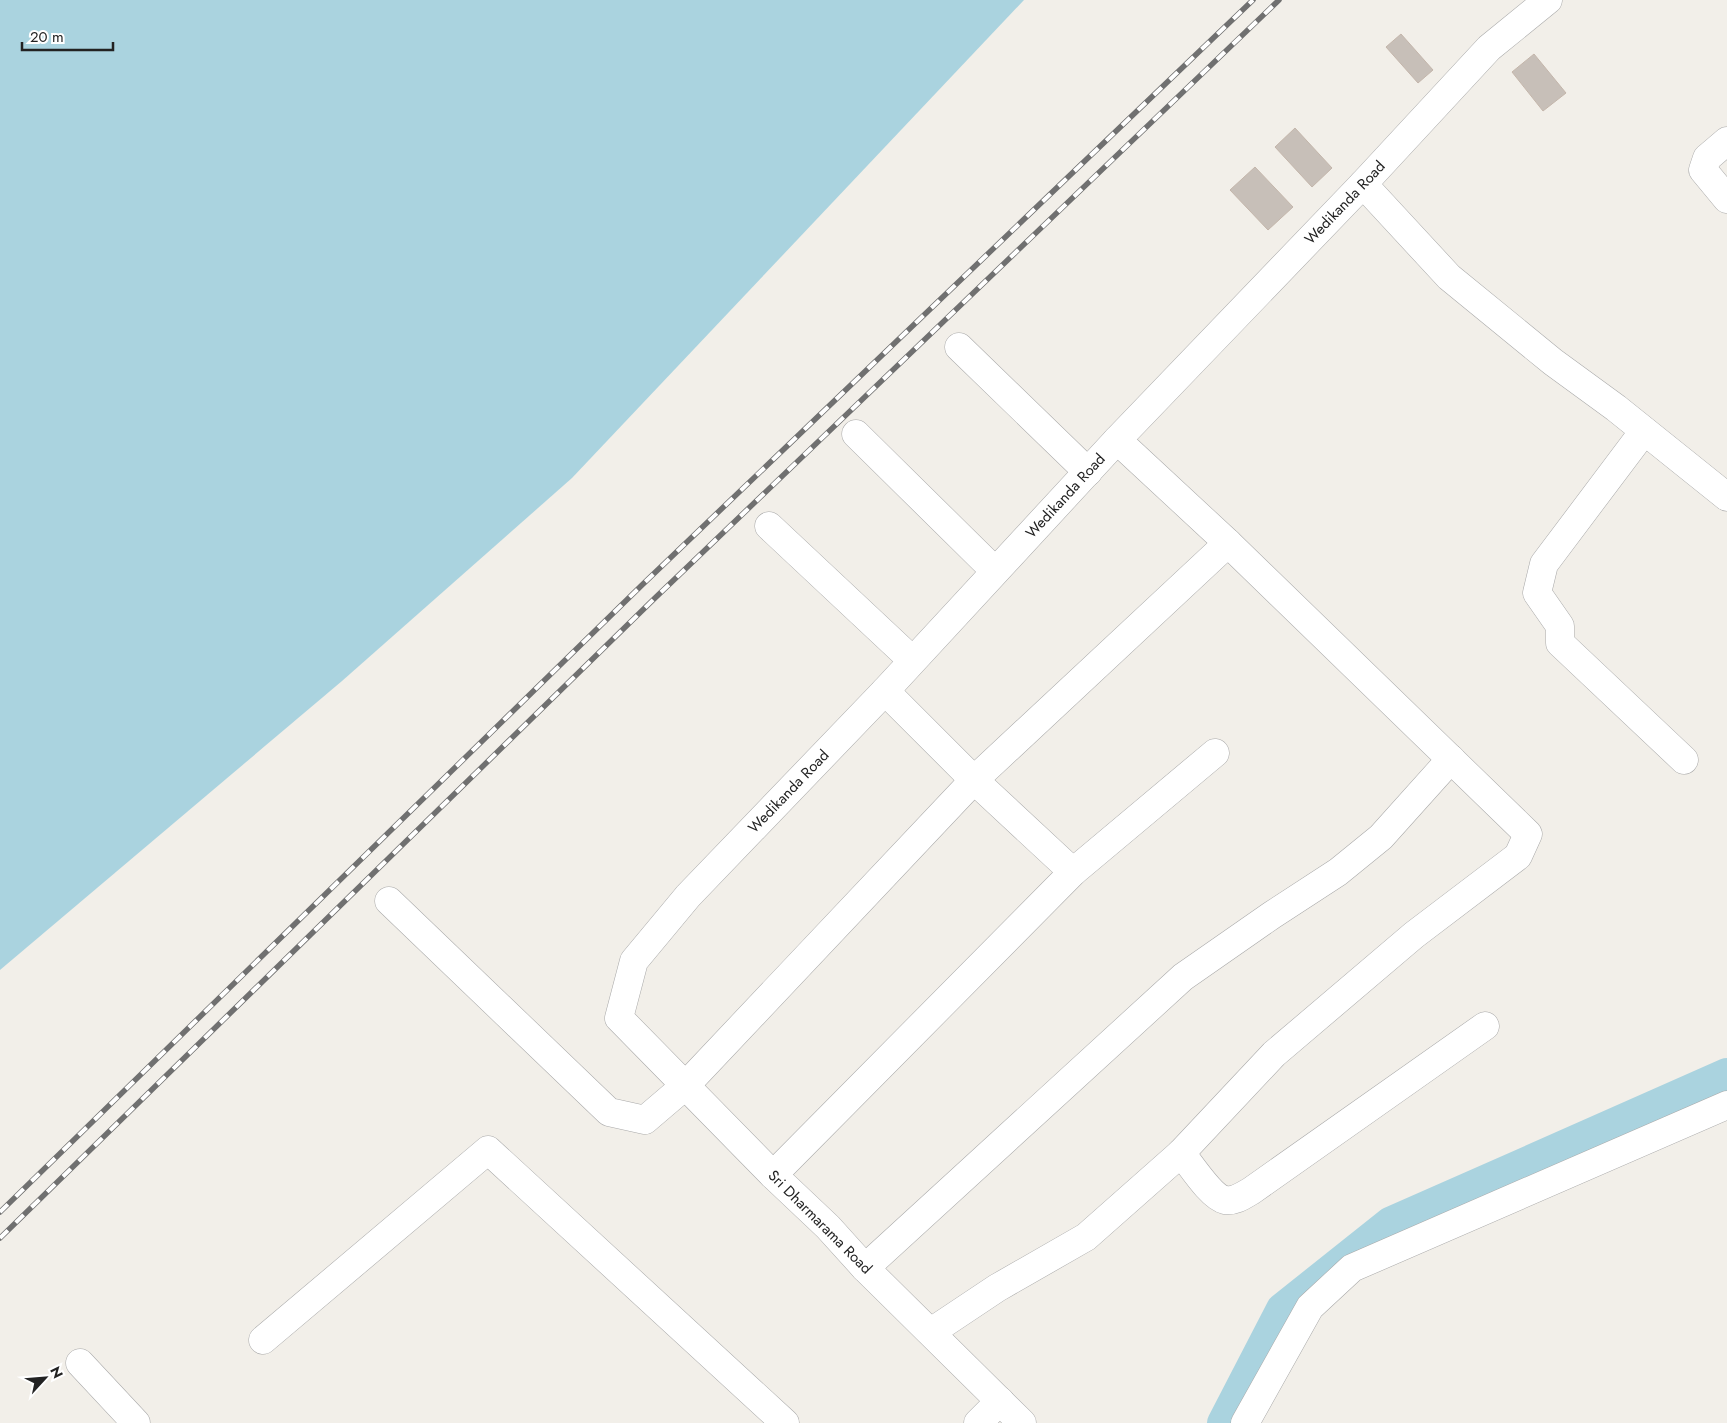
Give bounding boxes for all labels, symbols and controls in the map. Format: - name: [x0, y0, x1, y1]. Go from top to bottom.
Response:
- scale bar: [22, 20, 114, 52]
- text: 20 m: [30, 26, 64, 48]
- street label: Wedikanda Road: [1300, 156, 1390, 249]
- street label: Wedikanda Road: [1021, 449, 1110, 543]
- street label: Wedikanda Road: [743, 745, 834, 838]
- street label: Sri Dharmarama Road: [763, 1165, 877, 1279]
- north arrow: [20, 1353, 70, 1403]
- text: N: [45, 1363, 68, 1382]

